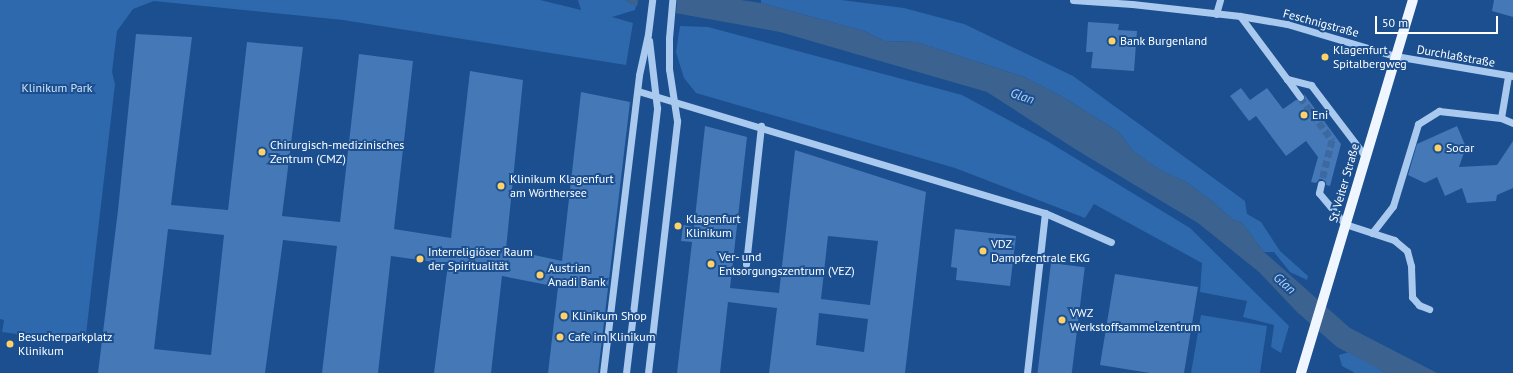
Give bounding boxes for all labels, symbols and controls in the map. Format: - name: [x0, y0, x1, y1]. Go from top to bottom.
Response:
- street label: Feschnigstraße: [1282, 6, 1360, 40]
- scale bar: [1377, 8, 1500, 34]
- text: 50 m: [1382, 15, 1408, 30]
- place label: Bank Burgenland: [1120, 34, 1208, 48]
- marker: Bank Burgenland: [1107, 36, 1117, 46]
- street label: Durchlaßstraße: [1416, 42, 1496, 70]
- place label: Klagenfurt Spitalbergweg: [1333, 43, 1407, 71]
- marker: Klagenfurt Spitalbergweg: [1320, 52, 1330, 62]
- park label: Klinikum Park: [21, 81, 93, 95]
- water label: Glan: [1008, 86, 1036, 108]
- place label: Eni: [1312, 108, 1328, 122]
- marker: Eni: [1299, 110, 1309, 120]
- place label: Chirurgisch-medizinisches Zentrum (CMZ): [270, 138, 404, 166]
- street label: St. Veiter Straße: [1326, 141, 1362, 225]
- place label: Socar: [1446, 141, 1474, 155]
- marker: Socar: [1433, 143, 1443, 153]
- marker: Chirurgisch-medizinisches Zentrum (CMZ): [257, 147, 267, 157]
- place label: Klinikum Klagenfurt am Wörthersee: [510, 172, 614, 200]
- marker: Klinikum Klagenfurt am Wörthersee: [495, 180, 507, 192]
- place label: Klagenfurt Klinikum: [686, 212, 741, 240]
- marker: Klagenfurt Klinikum: [673, 221, 683, 231]
- place label: VDZ Dampfzentrale EKG: [991, 237, 1090, 265]
- place label: Interreligiöser Raum der Spiritualität: [428, 245, 533, 273]
- marker: VDZ Dampfzentrale EKG: [978, 246, 988, 256]
- place label: Ver- und Entsorgungszentrum (VEZ): [719, 250, 855, 278]
- marker: Interreligiöser Raum der Spiritualität: [415, 254, 425, 264]
- marker: Ver- und Entsorgungszentrum (VEZ): [706, 259, 716, 269]
- place label: Austrian Anadi Bank: [548, 261, 606, 289]
- marker: Austrian Anadi Bank: [535, 270, 545, 280]
- water label: Glan: [1270, 270, 1298, 298]
- place label: VWZ Werkstoffsammelzentrum: [1070, 306, 1201, 334]
- place label: Klinikum Shop: [572, 309, 647, 323]
- marker: Klinikum Shop: [559, 311, 569, 321]
- marker: VWZ Werkstoffsammelzentrum: [1057, 315, 1067, 325]
- place label: Besucherparkplatz Klinikum: [18, 330, 112, 358]
- place label: Cafe im Klinikum: [568, 330, 656, 344]
- marker: Cafe im Klinikum: [555, 332, 565, 342]
- marker: Besucherparkplatz Klinikum: [5, 339, 15, 349]

